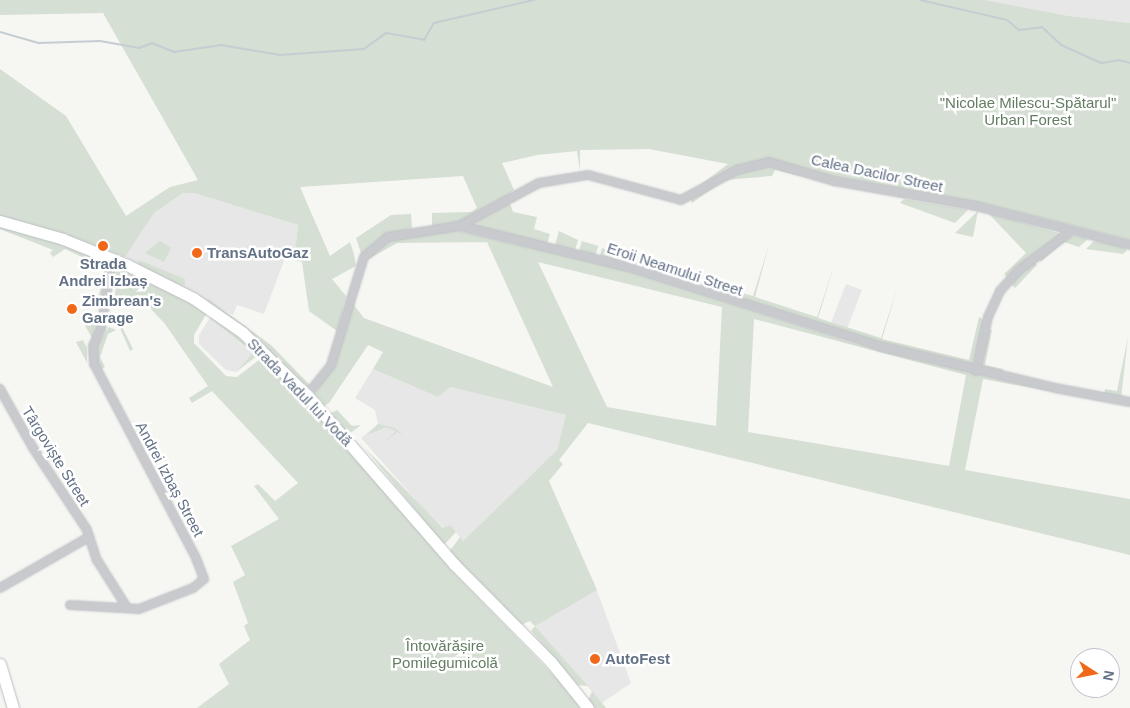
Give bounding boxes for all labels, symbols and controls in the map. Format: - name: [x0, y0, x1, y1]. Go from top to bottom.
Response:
- park label: "Nicolae Milescu-Spătarul" Urban Forest: [940, 93, 1116, 128]
- street label: Calea Dacilor Street: [809, 150, 945, 196]
- street label: Eroii Neamului Street: [605, 239, 745, 299]
- marker: Strada Andrei Izbaș: [97, 240, 109, 252]
- place label: TransAutoGaz: [207, 244, 309, 262]
- marker: TransAutoGaz: [191, 247, 203, 259]
- place label: Strada Andrei Izbaș: [58, 254, 148, 289]
- place label: Zimbrean's Garage: [82, 291, 161, 326]
- marker: Zimbrean's Garage: [66, 303, 78, 315]
- street label: Strada Vadul lui Vodă: [244, 334, 356, 450]
- street label: Târgoviște Street: [18, 403, 94, 509]
- street label: Andrei Izbaș Street: [132, 418, 208, 540]
- park label: Întovărășire Pomilegumicolă: [392, 636, 498, 671]
- north arrow: [1070, 648, 1120, 698]
- place label: AutoFest: [605, 650, 670, 668]
- marker: AutoFest: [589, 653, 601, 665]
- text: N: [1100, 669, 1118, 682]

